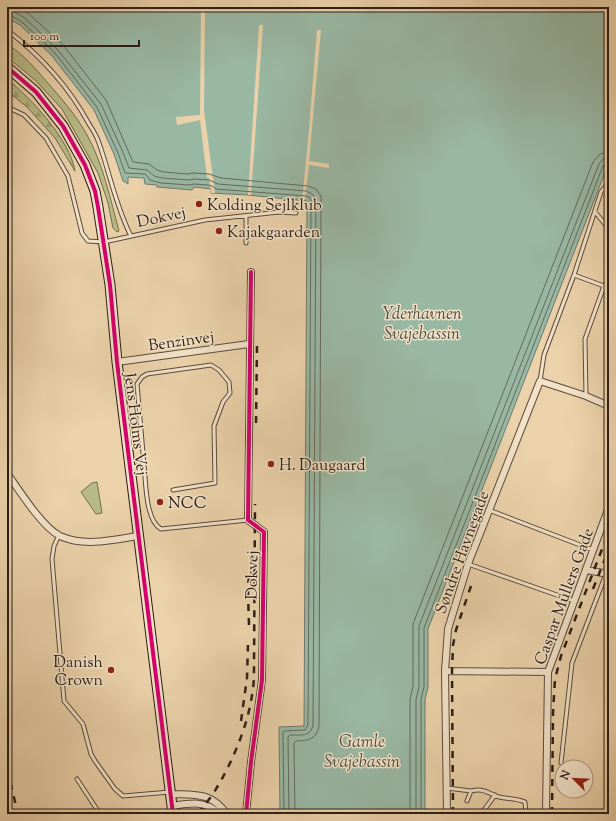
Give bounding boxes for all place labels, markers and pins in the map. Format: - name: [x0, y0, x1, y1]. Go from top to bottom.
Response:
- place label: Kolding Sejlklub: [207, 195, 322, 218]
- marker: Kolding Sejlklub: [194, 199, 204, 209]
- place label: Kajakgaarden: [227, 222, 321, 245]
- marker: Kajakgaarden: [214, 226, 224, 236]
- place label: H. Daugaard: [279, 455, 366, 478]
- marker: H. Daugaard: [266, 459, 276, 469]
- place label: NCC: [168, 493, 207, 516]
- marker: NCC: [155, 497, 165, 507]
- place label: Danish Crown: [53, 652, 104, 693]
- marker: Danish Crown: [106, 665, 116, 675]

